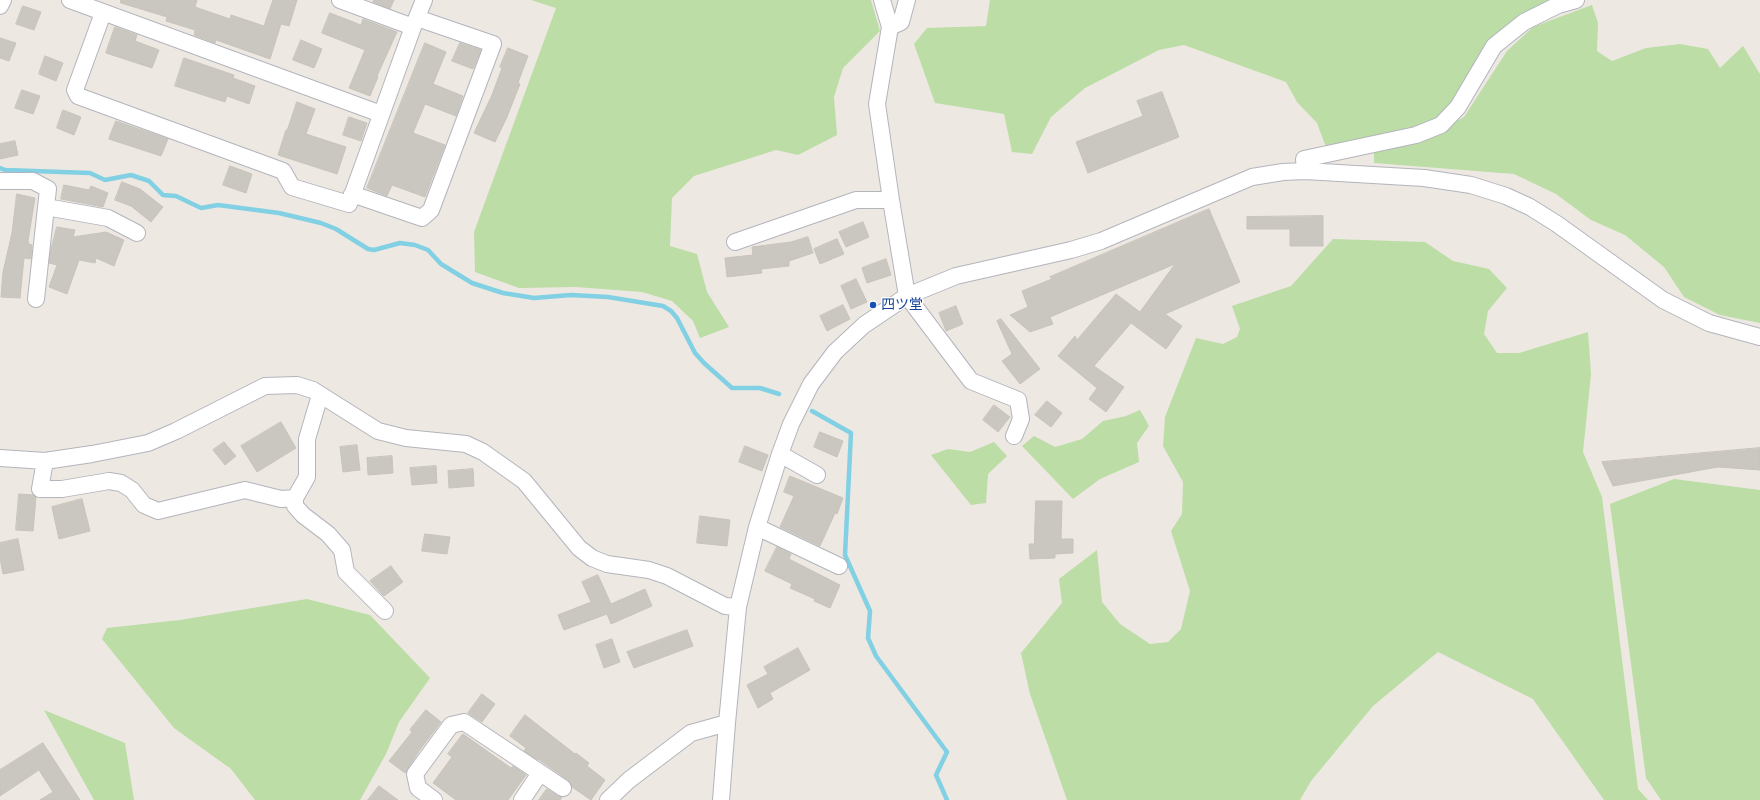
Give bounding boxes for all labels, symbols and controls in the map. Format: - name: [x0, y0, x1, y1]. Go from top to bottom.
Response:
- place label: 四ツ堂: [881, 297, 923, 313]
- marker: 四ツ堂: [868, 300, 878, 310]

